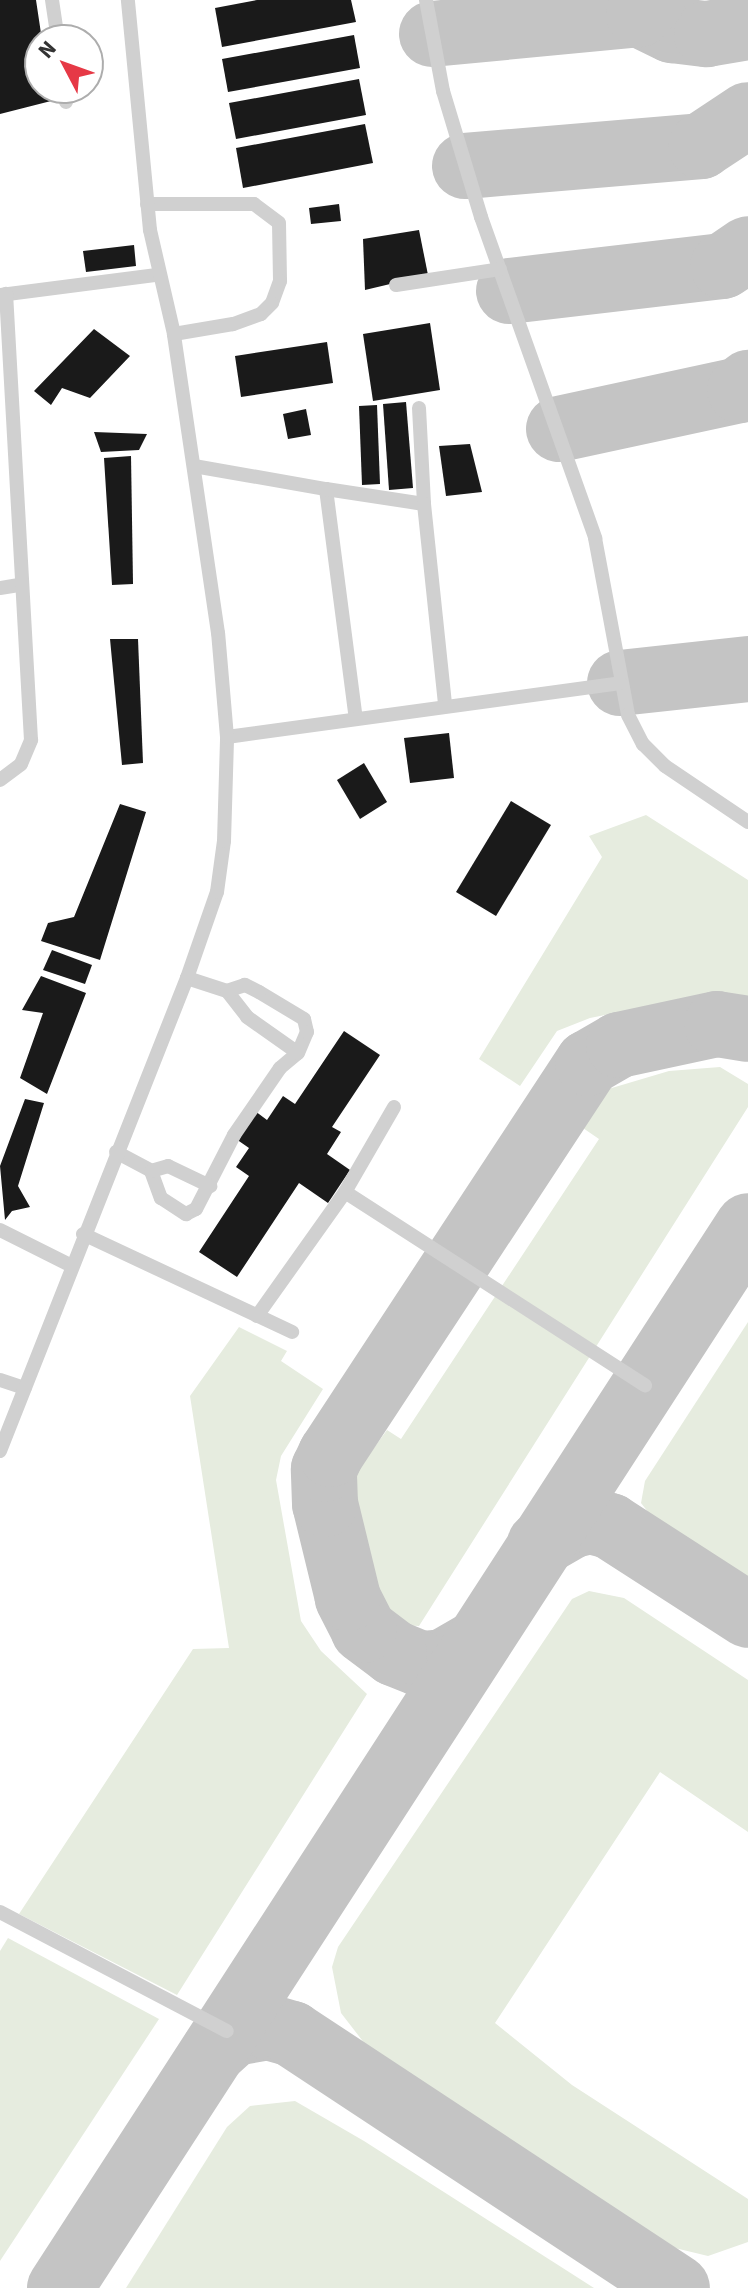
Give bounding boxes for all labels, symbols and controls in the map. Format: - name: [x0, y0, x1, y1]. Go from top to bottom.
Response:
- north arrow: [24, 24, 104, 104]
- text: N: [31, 34, 64, 66]

